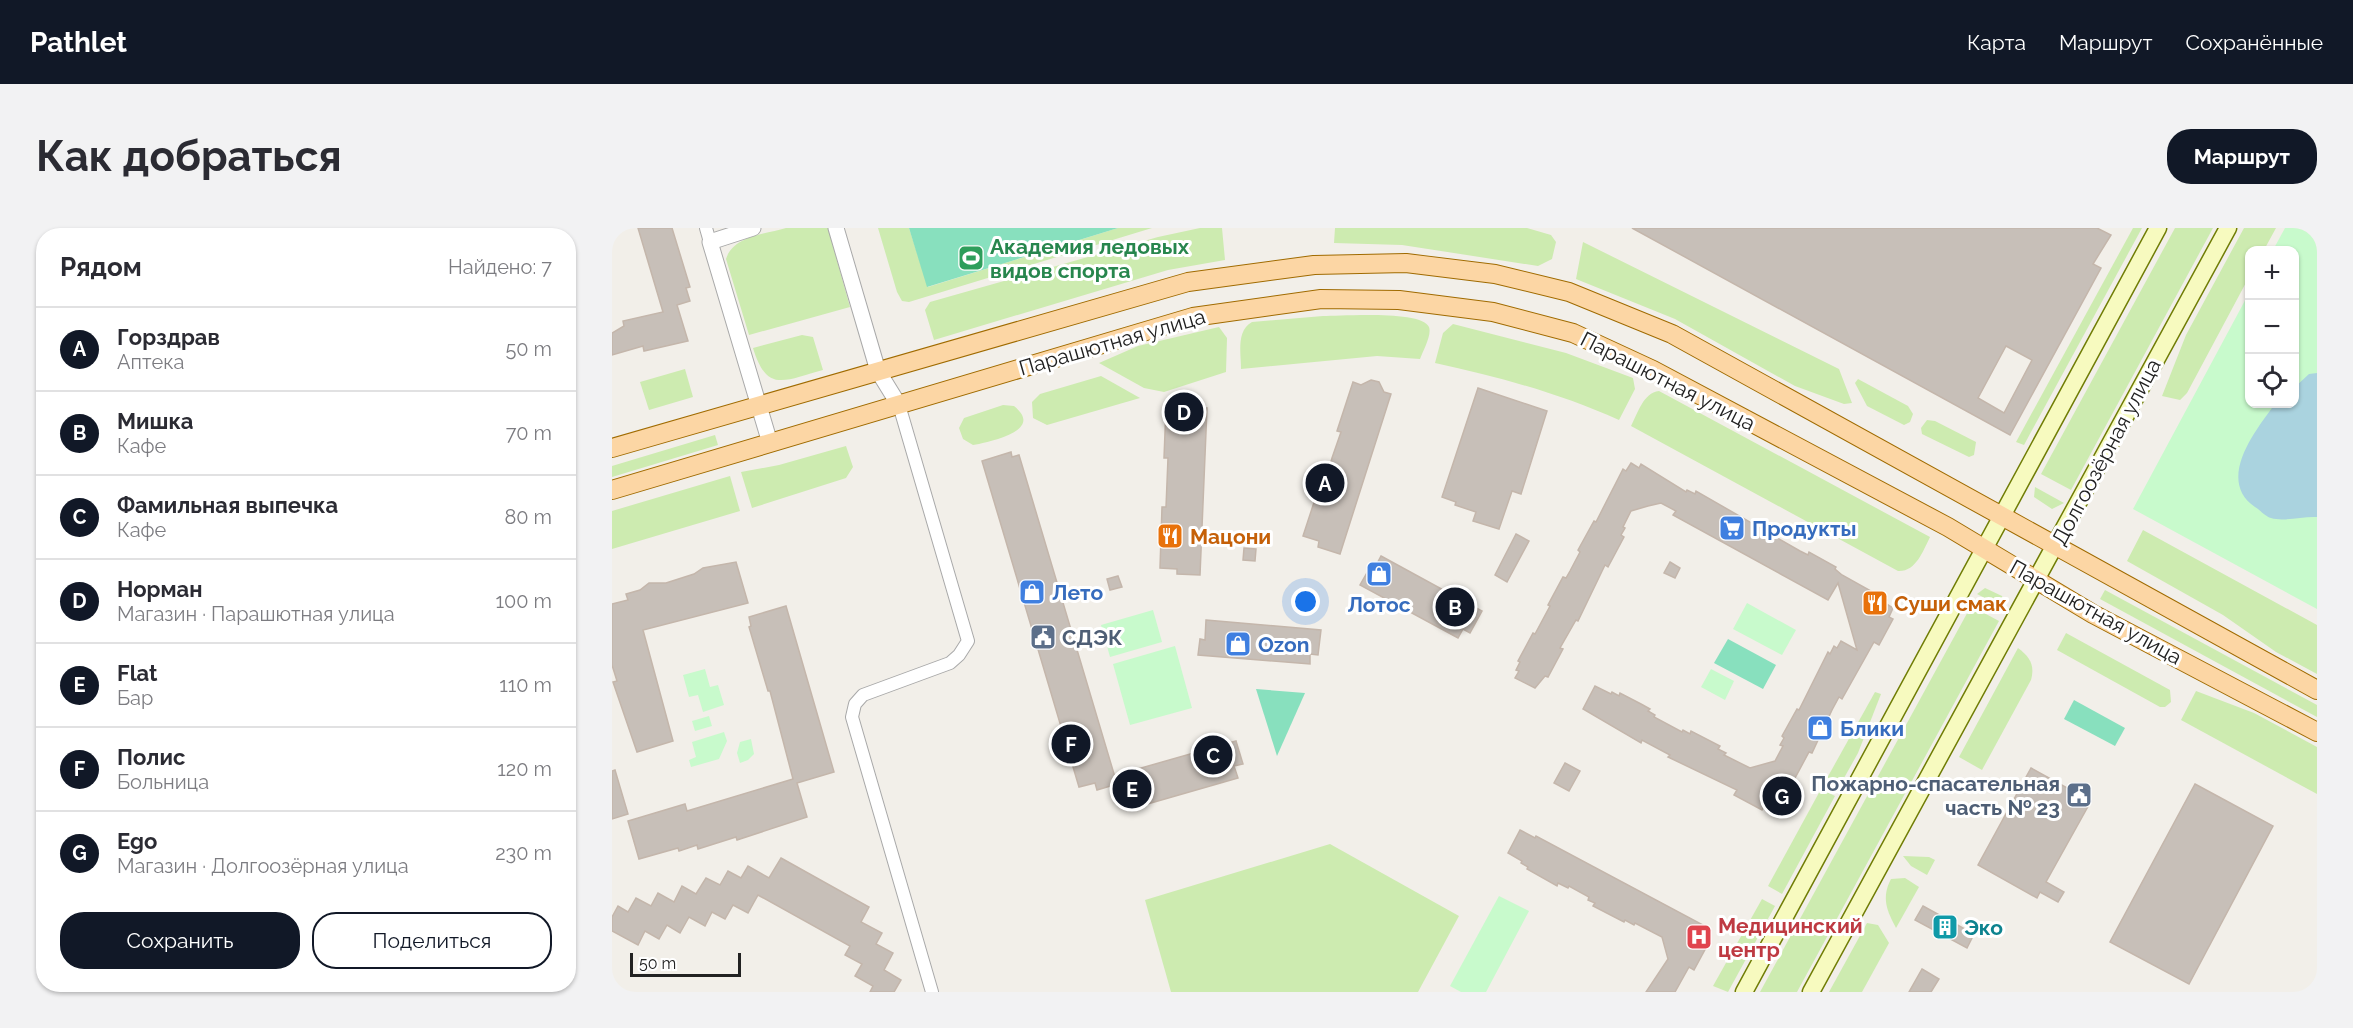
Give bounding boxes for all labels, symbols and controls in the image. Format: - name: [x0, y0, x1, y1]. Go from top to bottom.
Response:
- text: Pathlet: [30, 26, 127, 59]
- text: Карта: [1967, 30, 2026, 55]
- text: Маршрут: [2059, 30, 2152, 55]
- text: Сохранённые: [2185, 30, 2323, 55]
- button: Маршрут: [2167, 129, 2317, 184]
- text: Как добраться: [36, 132, 342, 181]
- place label: Академия ледовых видов спорта: [990, 234, 1190, 283]
- sports icon: Академия ледовых видов спорта: [956, 243, 986, 273]
- map controls: [2245, 246, 2299, 408]
- button: +: [2245, 246, 2299, 300]
- text: Рядом: [60, 252, 142, 282]
- text: Найдено: 7: [448, 255, 552, 279]
- button: −: [2245, 300, 2299, 354]
- street label: Парашютная улица: [1016, 303, 1208, 381]
- text: Горздрав: [117, 324, 220, 350]
- street label: Парашютная улица: [1576, 326, 1760, 436]
- text: A: [73, 337, 86, 361]
- text: 50 m: [505, 337, 552, 361]
- text: Аптека: [117, 350, 184, 374]
- button: locate: [2245, 354, 2299, 408]
- street label: Долгоозёрная улица: [2046, 355, 2166, 549]
- pin: D: [1164, 390, 1204, 435]
- text: Мишка: [117, 408, 193, 434]
- text: B: [73, 421, 86, 445]
- text: 70 m: [506, 421, 552, 445]
- text: Кафе: [117, 434, 166, 458]
- pin: A: [1306, 460, 1344, 506]
- text: Фамильная выпечка: [117, 492, 338, 518]
- text: C: [73, 505, 86, 529]
- text: 80 m: [504, 505, 552, 529]
- supermarket icon: Продукты: [1717, 513, 1747, 543]
- place label: Продукты: [1752, 516, 1857, 541]
- text: Кафе: [117, 518, 166, 542]
- restaurant icon: Мацони: [1155, 521, 1185, 551]
- place label: Мацони: [1190, 524, 1271, 549]
- street label: Парашютная улица: [2006, 554, 2186, 670]
- shop icon: Лотос: [1364, 559, 1394, 589]
- text: Норман: [117, 576, 202, 602]
- shop icon: Лето: [1017, 577, 1047, 607]
- place label: Лето: [1052, 580, 1104, 605]
- pin: B: [1436, 584, 1474, 629]
- your location: [1291, 587, 1320, 616]
- restaurant icon: Суши смак: [1860, 588, 1890, 618]
- text: D: [72, 589, 87, 613]
- text: 100 m: [495, 589, 552, 613]
- place label: Суши смак: [1894, 591, 2007, 616]
- place label: Лотос: [1347, 592, 1411, 617]
- text: Магазин · Парашютная улица: [117, 602, 395, 626]
- public building icon: СДЭК: [1028, 622, 1058, 652]
- place label: СДЭК: [1062, 625, 1123, 650]
- shop icon: Ozon: [1223, 629, 1253, 659]
- place label: Ozon: [1258, 632, 1309, 657]
- text: Flat: [117, 660, 158, 686]
- text: E: [73, 673, 86, 697]
- text: 110 m: [499, 673, 552, 697]
- text: Бар: [117, 686, 153, 710]
- shop icon: Блики: [1805, 713, 1835, 743]
- place label: Блики: [1840, 716, 1904, 741]
- pin: F: [1052, 722, 1090, 766]
- pin: C: [1194, 732, 1232, 778]
- text: Полис: [117, 744, 185, 770]
- text: F: [74, 757, 85, 781]
- text: 120 m: [497, 757, 552, 781]
- pin: E: [1112, 766, 1152, 812]
- text: Больница: [117, 770, 209, 794]
- place label: Пожарно-спасательная часть № 23: [1811, 771, 2060, 820]
- pin: G: [1762, 774, 1802, 818]
- public building icon: Пожарно-спасательная часть № 23: [2064, 780, 2094, 810]
- text: Ego: [117, 828, 157, 854]
- text: G: [72, 841, 87, 865]
- text: 230 m: [495, 841, 552, 865]
- text: Магазин · Долгоозёрная улица: [117, 854, 409, 878]
- button: Сохранить: [60, 912, 300, 969]
- button: Поделиться: [312, 912, 552, 969]
- building icon: Эко: [1930, 912, 1960, 942]
- place label: Медицинский центр: [1718, 913, 1863, 962]
- place label: Эко: [1964, 915, 2003, 940]
- hospital icon: Медицинский центр: [1684, 922, 1714, 952]
- scale bar: [630, 950, 741, 978]
- text: 50 m: [639, 954, 676, 973]

